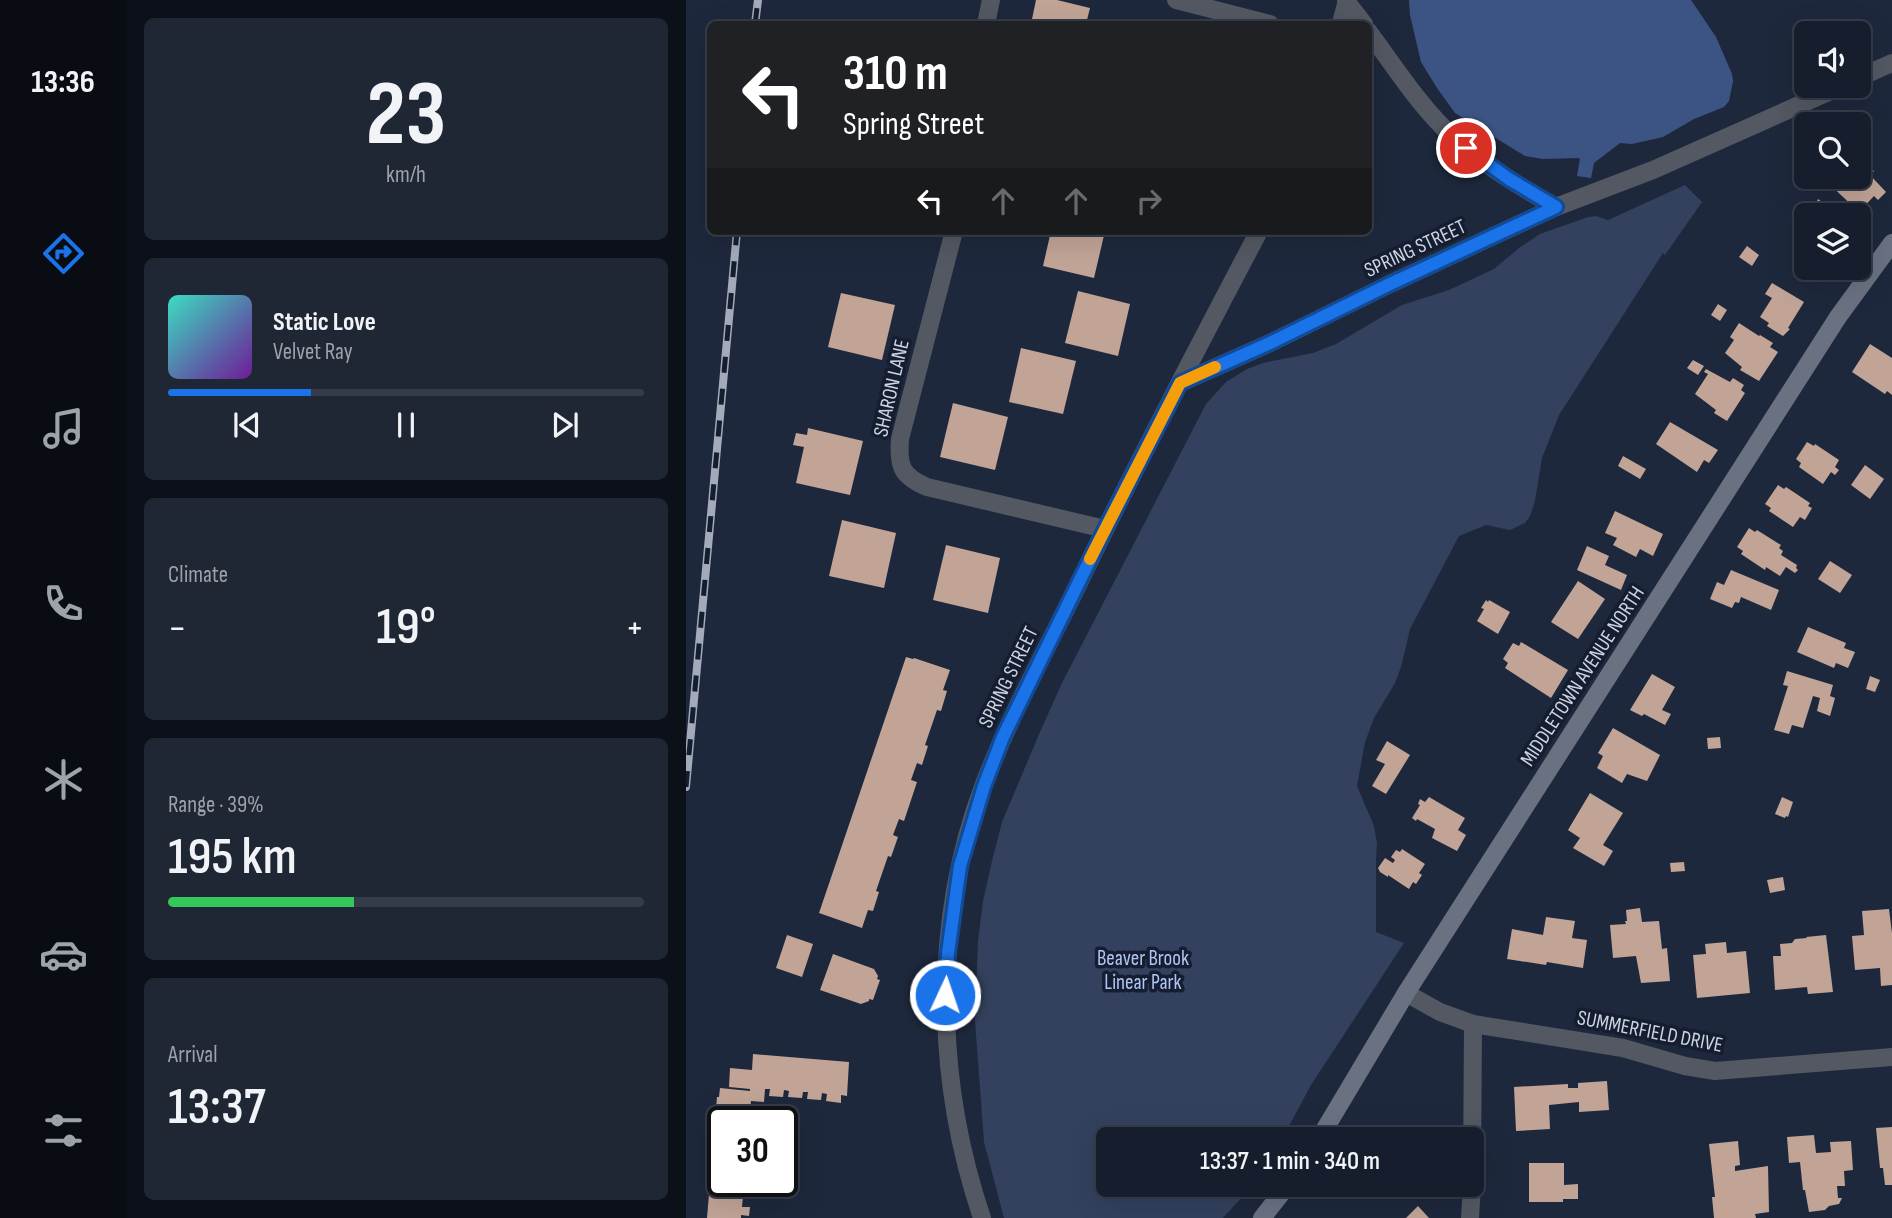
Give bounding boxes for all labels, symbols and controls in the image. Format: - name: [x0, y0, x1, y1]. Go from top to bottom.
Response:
- map controls: [1794, 21, 1871, 280]
- button: sound: [1794, 21, 1871, 98]
- text: 310 m: [843, 45, 948, 104]
- icon: left: [728, 49, 819, 140]
- text: 23: [366, 61, 446, 170]
- text: 13:36: [31, 63, 95, 102]
- text: Spring Street: [843, 105, 984, 144]
- button: search: [1794, 112, 1871, 189]
- pin: [1436, 118, 1496, 178]
- icon: arrive: [1447, 129, 1485, 167]
- text: km/h: [386, 161, 426, 189]
- icon: left: [911, 182, 949, 220]
- icon: ahead: [984, 182, 1022, 220]
- icon: ahead: [1057, 182, 1095, 220]
- icon: right: [1130, 182, 1168, 220]
- button: layers: [1794, 203, 1871, 280]
- street label: SPRING STREET: [1360, 214, 1470, 283]
- icon: directions: [39, 229, 88, 278]
- text: Static Love: [273, 307, 376, 338]
- street label: SHARON LANE: [868, 337, 915, 439]
- text: Velvet Ray: [273, 338, 353, 366]
- icon: music: [39, 404, 88, 453]
- icon: previous: [228, 406, 266, 444]
- icon: pause: [387, 406, 425, 444]
- icon: next: [546, 406, 584, 444]
- text: Climate: [168, 561, 228, 589]
- icon: phone: [39, 579, 88, 628]
- street label: MIDDLETOWN AVENUE NORTH: [1515, 582, 1650, 771]
- text: 19°: [376, 596, 436, 659]
- text: −: [168, 606, 187, 651]
- text: +: [625, 606, 644, 651]
- street label: SPRING STREET: [973, 622, 1044, 732]
- icon: climate: [39, 755, 88, 804]
- text: Range · 39%: [168, 791, 264, 819]
- text: 195 km: [168, 826, 297, 889]
- icon: car: [39, 930, 88, 979]
- park label: Beaver Brook Linear Park: [1097, 946, 1189, 995]
- position arrow: [908, 958, 982, 1032]
- street label: SUMMERFIELD DRIVE: [1575, 1005, 1725, 1058]
- text: Arrival: [168, 1041, 217, 1069]
- text: 13:37: [168, 1076, 266, 1139]
- icon: filters: [39, 1106, 88, 1155]
- speed limit sign: 30: [707, 1106, 798, 1197]
- text: 13:37 · 1 min · 340 m: [1200, 1146, 1380, 1177]

